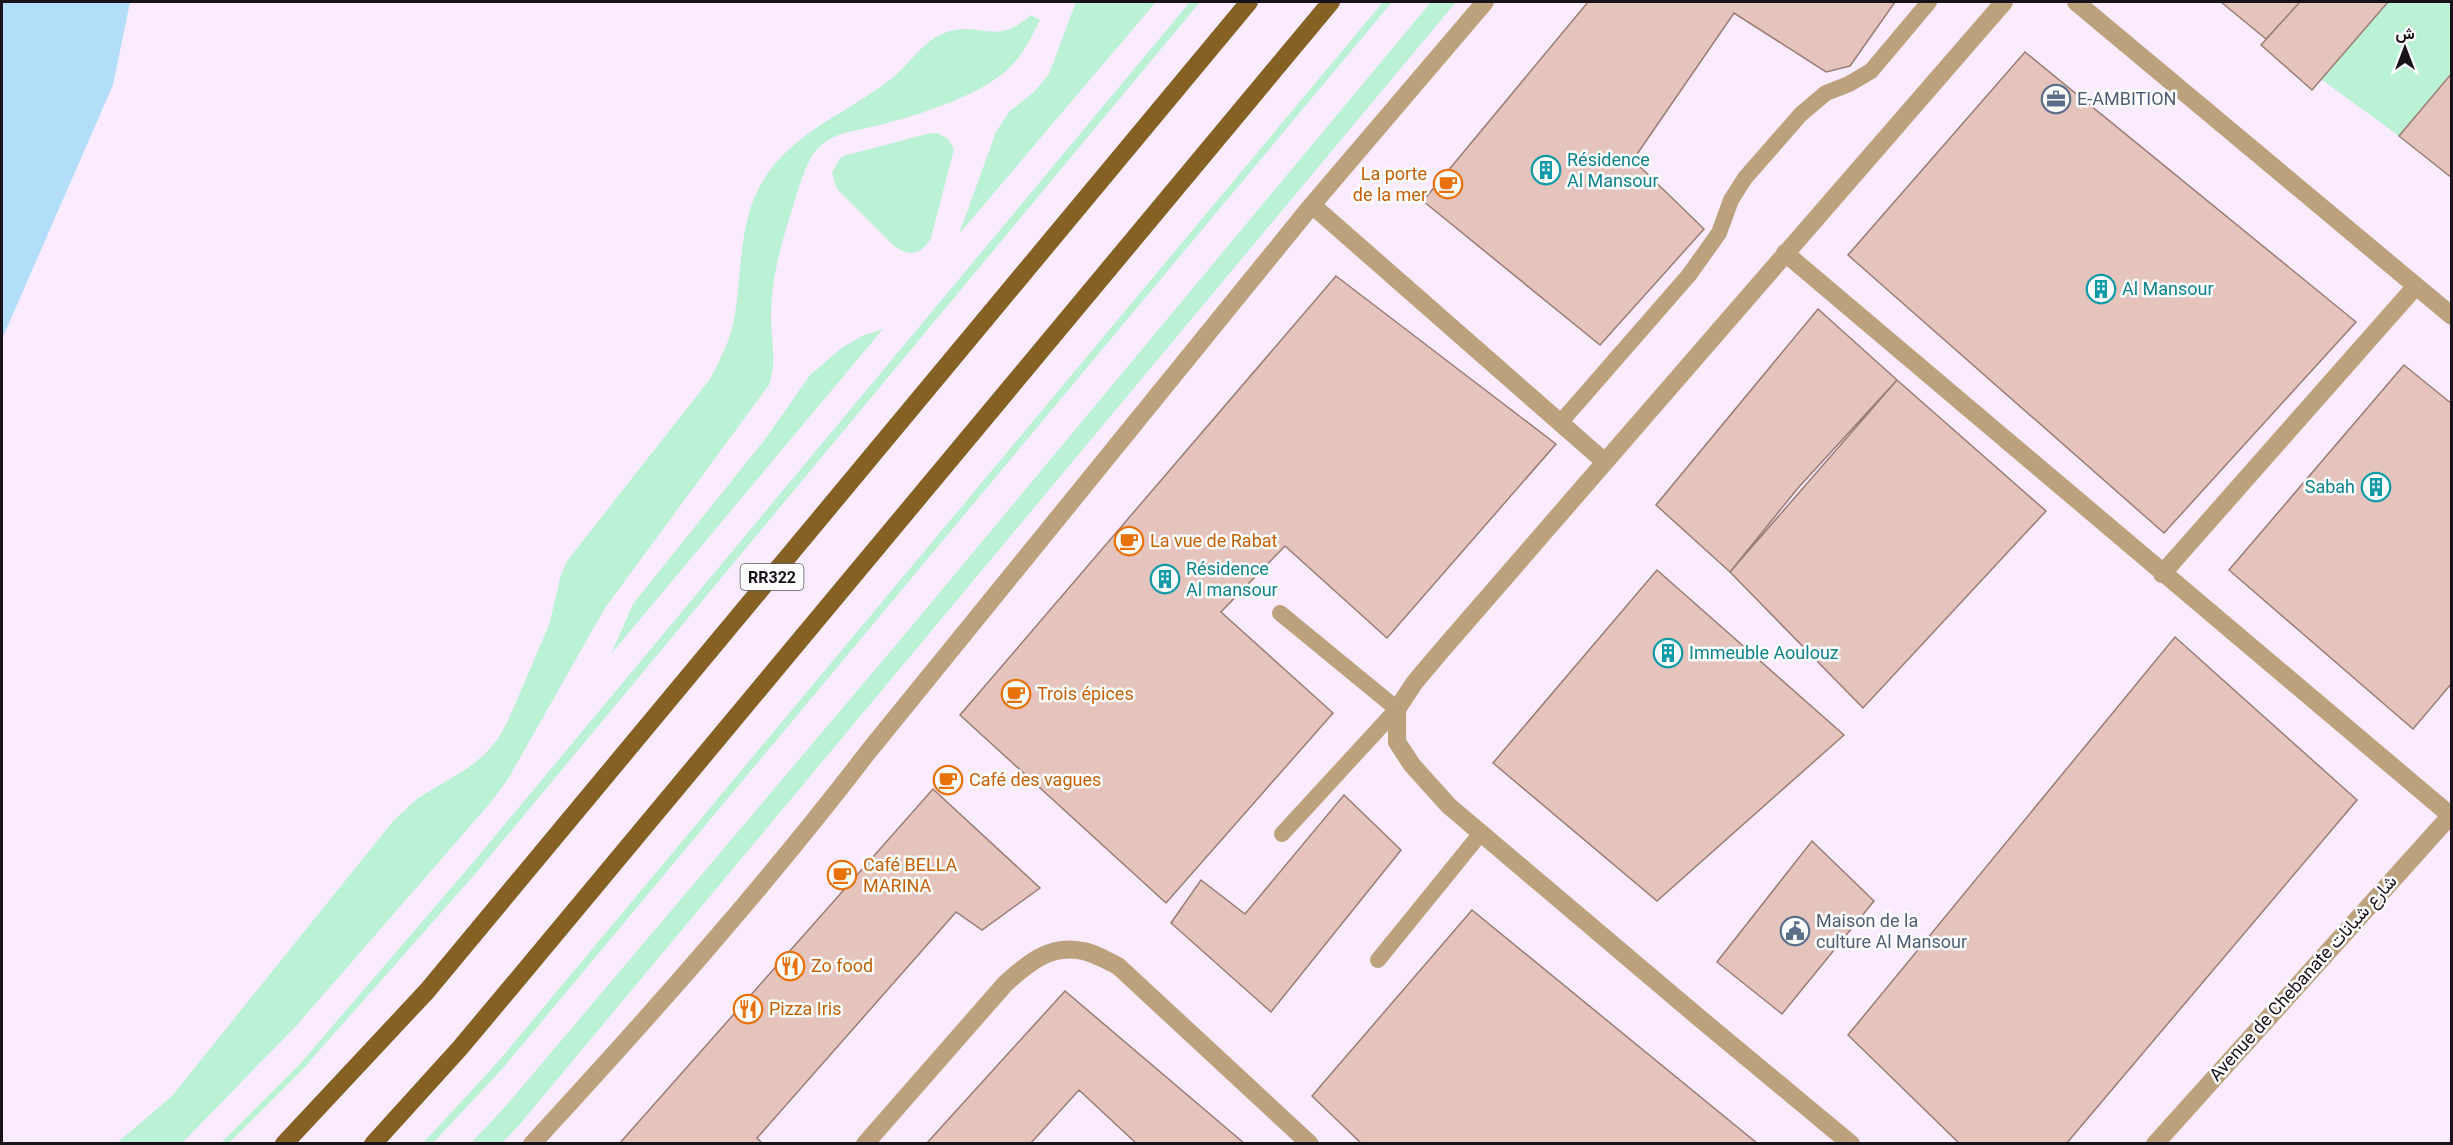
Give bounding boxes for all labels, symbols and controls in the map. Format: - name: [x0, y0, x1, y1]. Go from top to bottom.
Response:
- north arrow: [2375, 18, 2435, 78]
- text: ش: [2395, 24, 2415, 43]
- office icon: E-AMBITION: [2040, 83, 2072, 115]
- place label: E-AMBITION: [2077, 88, 2176, 109]
- place label: Résidence Al Mansour: [1567, 149, 1659, 191]
- building icon: Résidence Al Mansour: [1530, 154, 1562, 186]
- place label: La porte de la mer: [1353, 163, 1427, 205]
- cafe icon: La porte de la mer: [1432, 168, 1464, 200]
- building icon: Al Mansour: [2085, 273, 2117, 305]
- place label: Al Mansour: [2122, 278, 2214, 299]
- building icon: Sabah: [2360, 471, 2392, 503]
- place label: Sabah: [2305, 476, 2355, 497]
- cafe icon: La vue de Rabat: [1113, 525, 1145, 557]
- place label: La vue de Rabat: [1150, 530, 1278, 551]
- place label: Résidence Al mansour: [1186, 558, 1278, 600]
- building icon: Résidence Al mansour: [1149, 563, 1181, 595]
- road number: RR322: [740, 564, 804, 590]
- building icon: Immeuble Aoulouz: [1652, 637, 1684, 669]
- place label: Immeuble Aoulouz: [1689, 642, 1839, 663]
- cafe icon: Trois épices: [1000, 678, 1032, 710]
- place label: Trois épices: [1037, 683, 1134, 704]
- cafe icon: Café des vagues: [932, 764, 964, 796]
- place label: Café des vagues: [969, 769, 1101, 790]
- place label: Café BELLA MARINA: [863, 854, 958, 896]
- cafe icon: Café BELLA MARINA: [826, 859, 858, 891]
- street label: Avenue de Chebanate شارع شبانات: [2205, 870, 2402, 1086]
- place label: Maison de la culture Al Mansour: [1816, 910, 1967, 952]
- public building icon: Maison de la culture Al Mansour: [1779, 915, 1811, 947]
- restaurant icon: Zo food: [774, 950, 806, 982]
- place label: Zo food: [811, 955, 873, 976]
- restaurant icon: Pizza Iris: [732, 993, 764, 1025]
- place label: Pizza Iris: [769, 998, 842, 1019]

